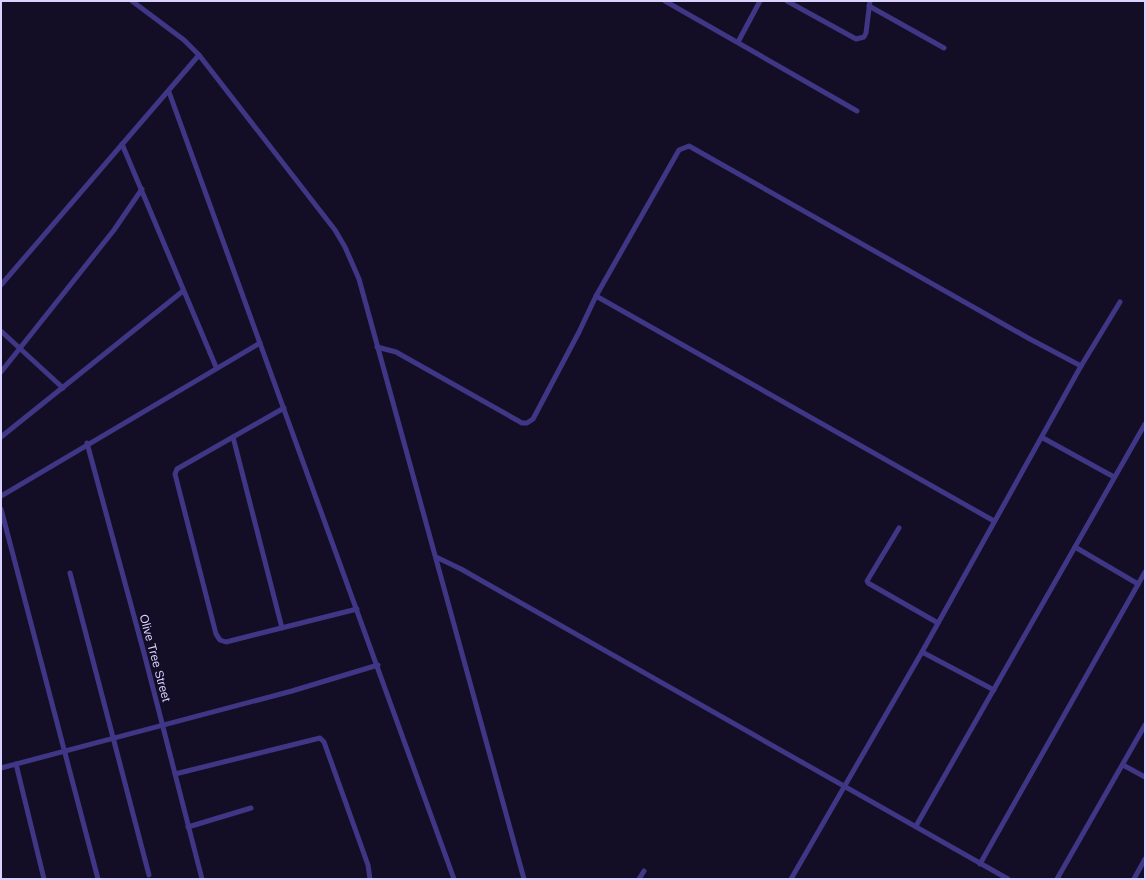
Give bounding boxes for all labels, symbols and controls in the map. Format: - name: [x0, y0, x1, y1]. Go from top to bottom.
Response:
- street label: Olive Tree Street: [137, 613, 174, 704]

